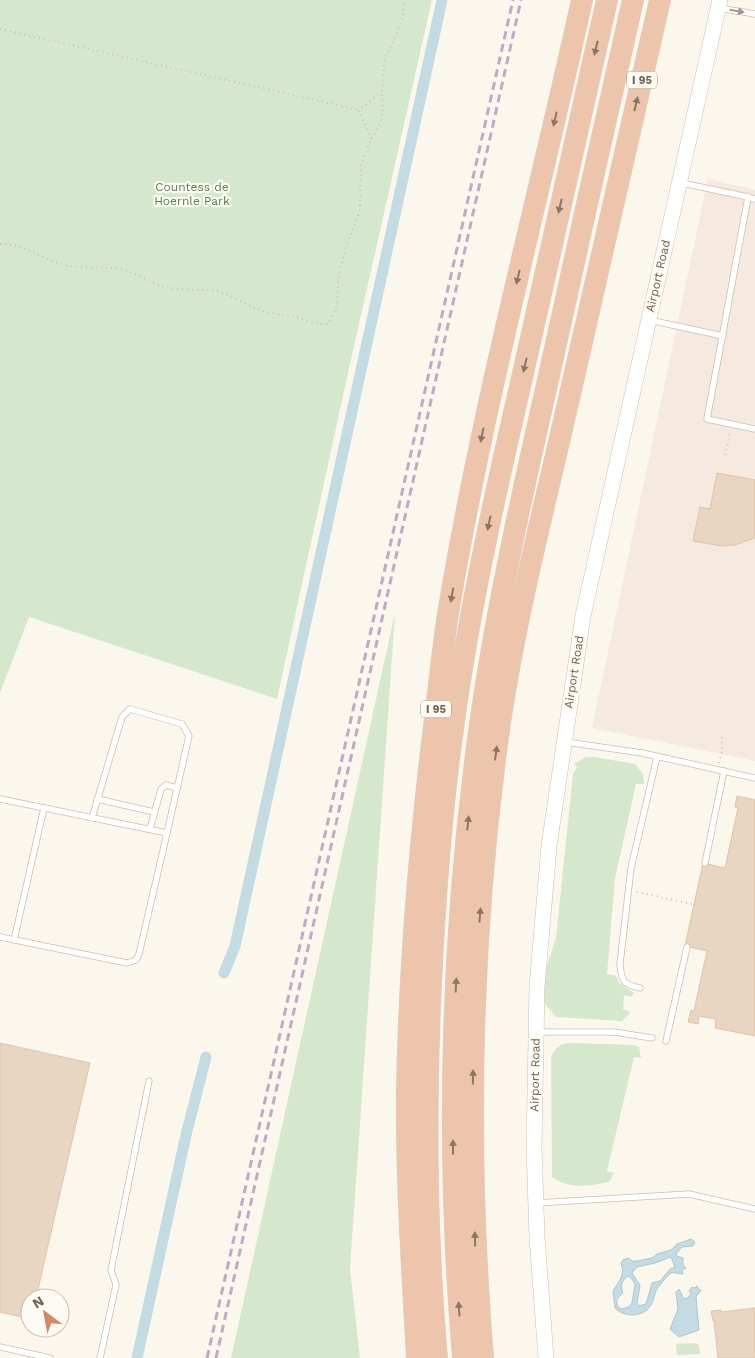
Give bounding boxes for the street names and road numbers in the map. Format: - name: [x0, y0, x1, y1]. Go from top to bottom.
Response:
- road number: I 95: [627, 72, 657, 88]
- street label: Airport Road: [643, 239, 673, 313]
- street label: Airport Road: [561, 635, 587, 709]
- road number: I 95: [421, 701, 451, 718]
- street label: Airport Road: [527, 1038, 543, 1112]

